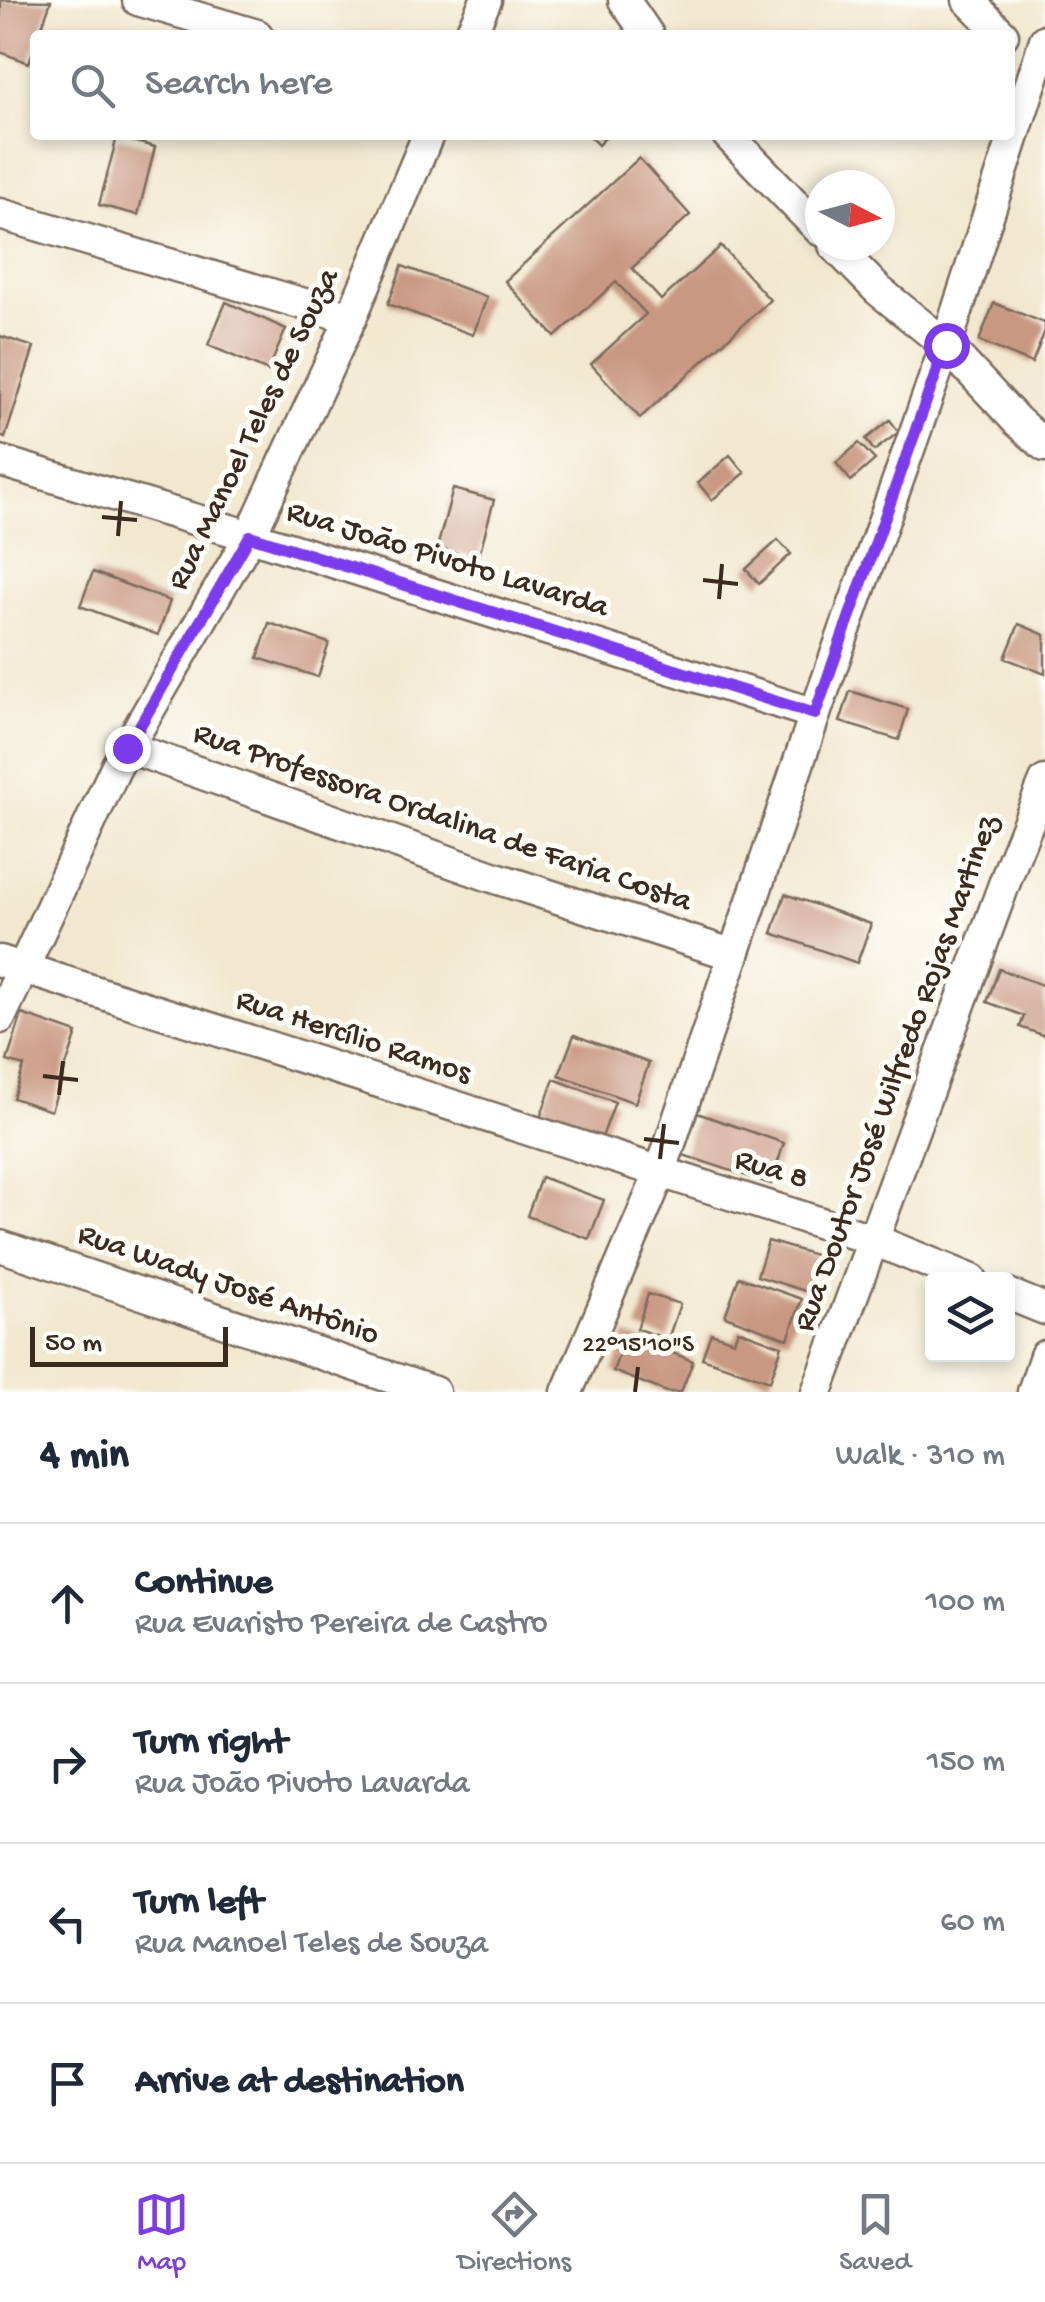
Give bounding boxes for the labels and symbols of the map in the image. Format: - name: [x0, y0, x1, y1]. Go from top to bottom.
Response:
- north arrow: [805, 170, 895, 260]
- street label: Rua Manoel Teles de Souza: [161, 262, 350, 597]
- route start: [924, 323, 970, 369]
- street label: Rua João Pivoto Lavarda: [282, 494, 614, 628]
- street label: Rua Professora Ordalina de Faria Costa: [188, 716, 697, 923]
- route end: [105, 726, 151, 772]
- street label: Rua Doutor José Wilfredo Rojas Martinez: [787, 810, 1010, 1337]
- street label: Rua Hercílio Ramos: [231, 982, 476, 1094]
- street label: Rua 8: [730, 1142, 812, 1200]
- street label: Rua Wady José Antônio: [72, 1217, 384, 1355]
- scale bar: [30, 1322, 228, 1366]
- text: 22°15'10"S: [582, 1332, 694, 1361]

